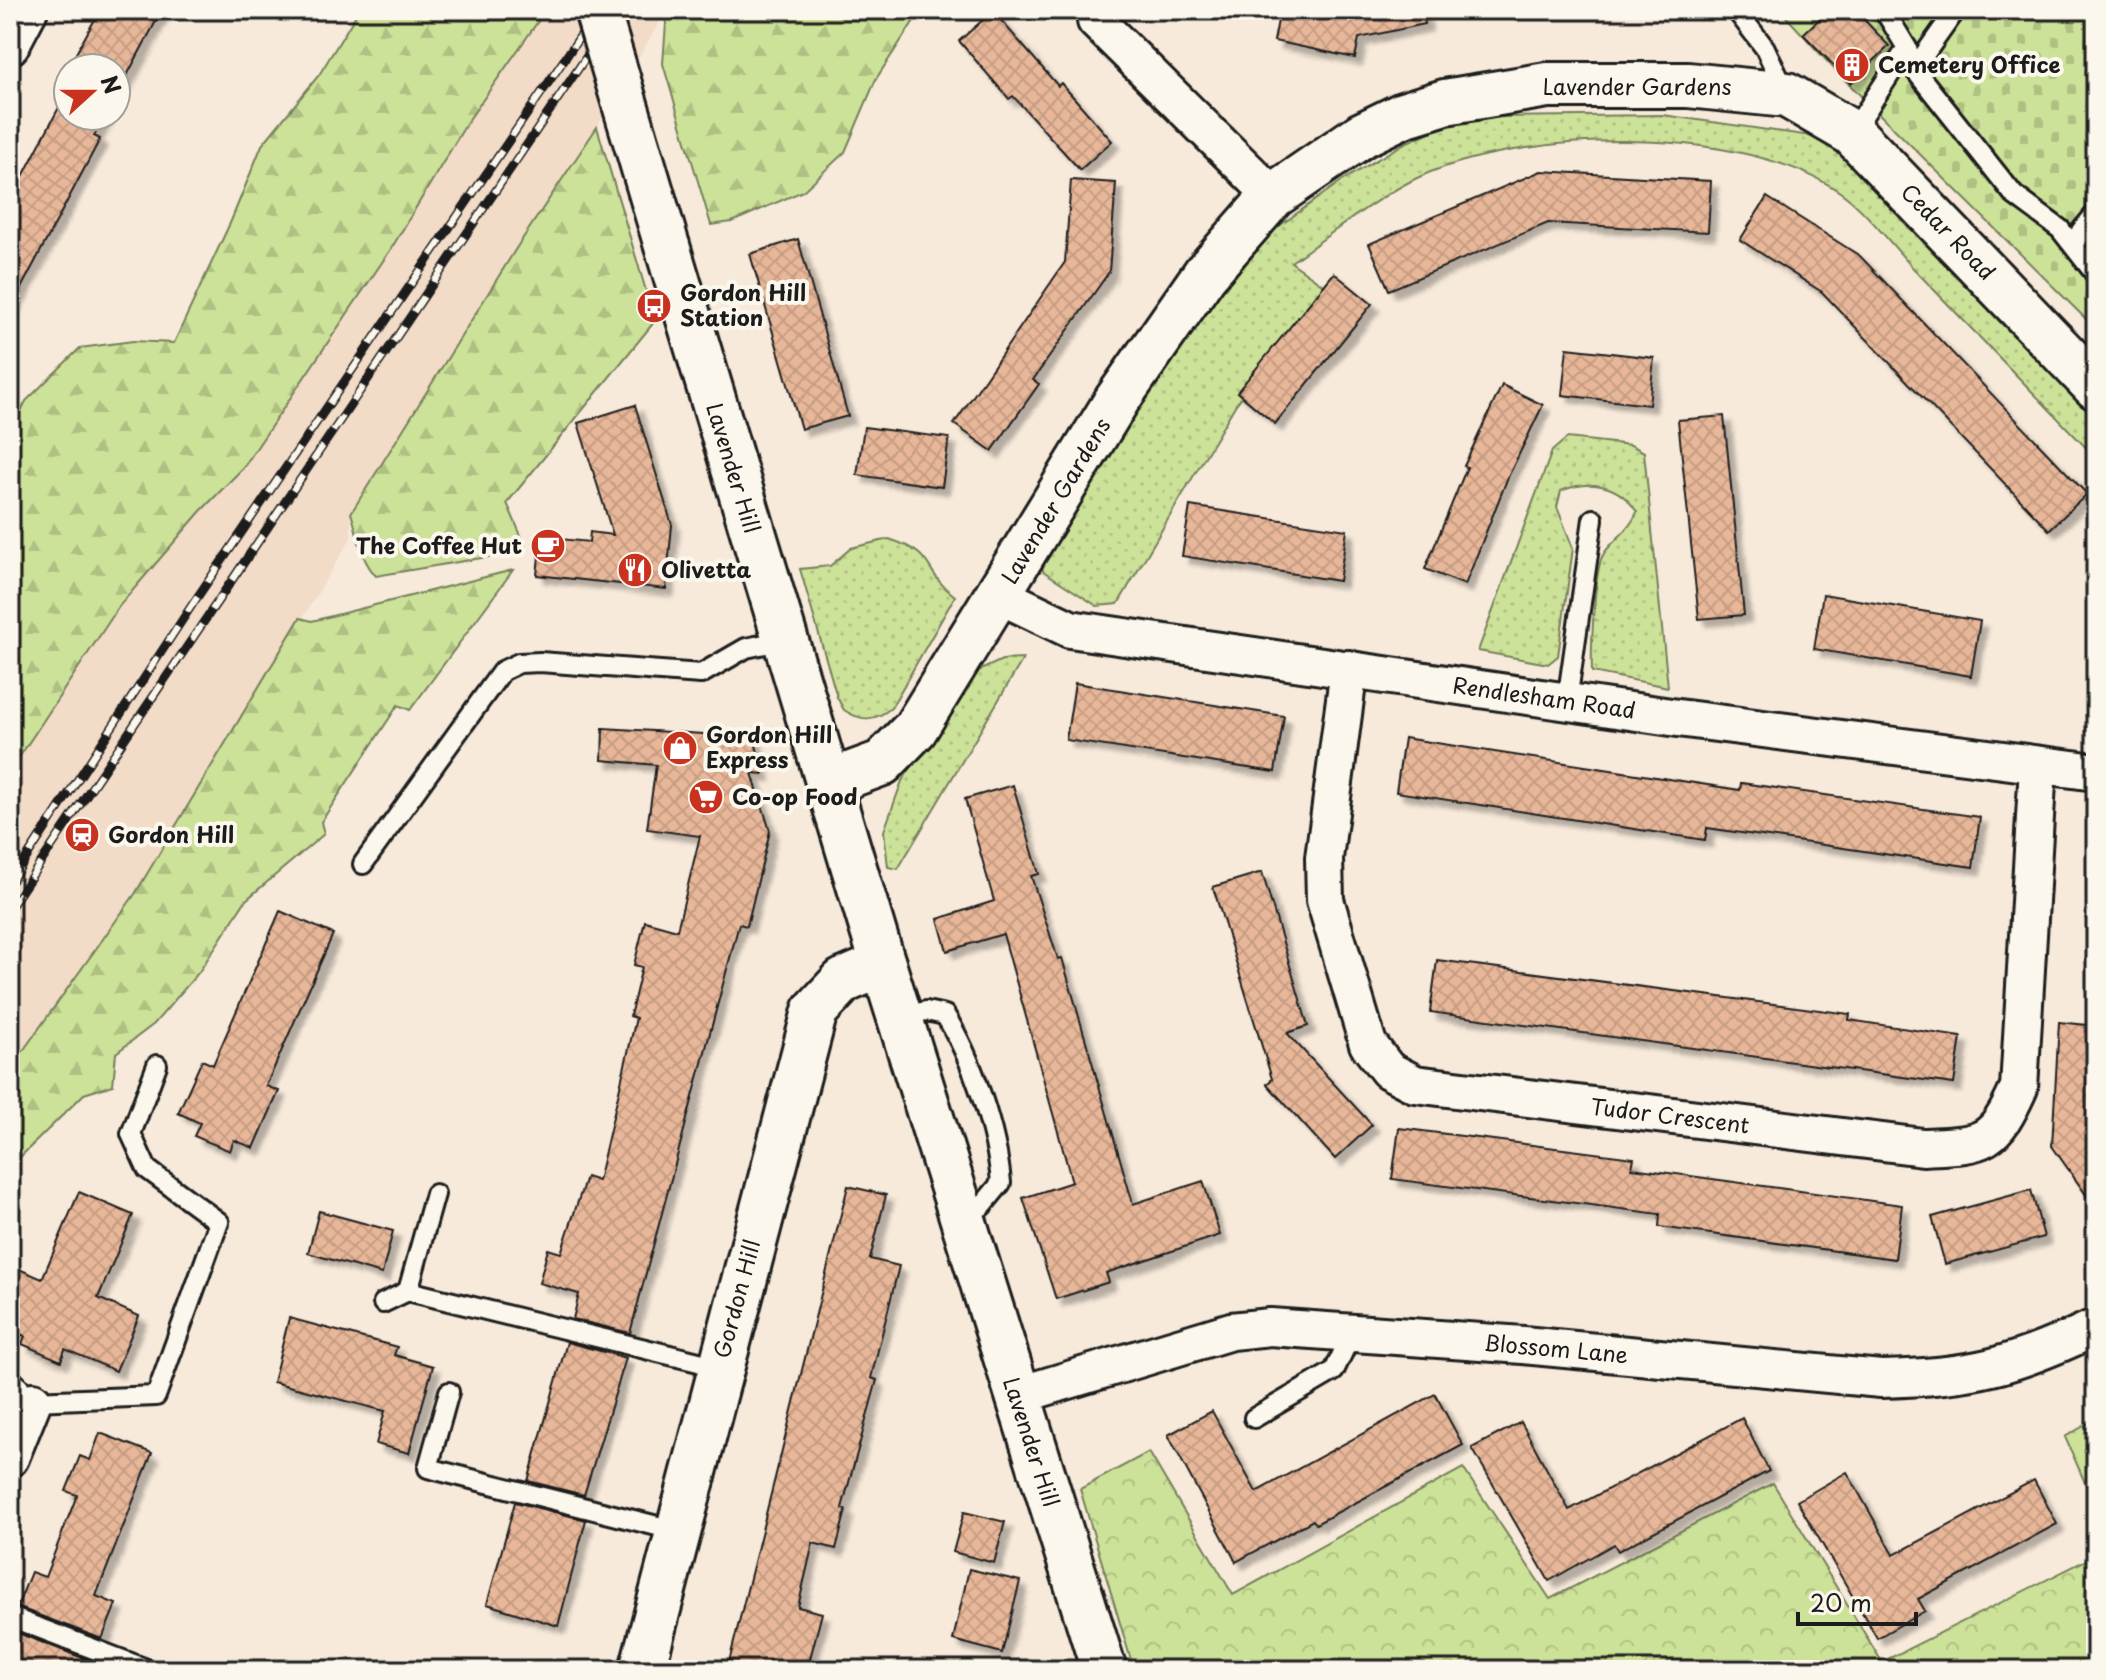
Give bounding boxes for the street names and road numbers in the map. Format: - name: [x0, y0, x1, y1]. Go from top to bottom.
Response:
- street label: Lavender Gardens: [1543, 69, 1731, 102]
- street label: Cedar Road: [1894, 175, 2004, 287]
- street label: Lavender Hill: [699, 398, 770, 537]
- street label: Lavender Gardens: [992, 411, 1118, 590]
- street label: Rendlesham Road: [1451, 667, 1638, 726]
- street label: Tudor Crescent: [1589, 1088, 1751, 1141]
- street label: Gordon Hill: [704, 1236, 767, 1362]
- street label: Blossom Lane: [1483, 1325, 1630, 1370]
- street label: Lavender Hill: [996, 1372, 1069, 1511]

